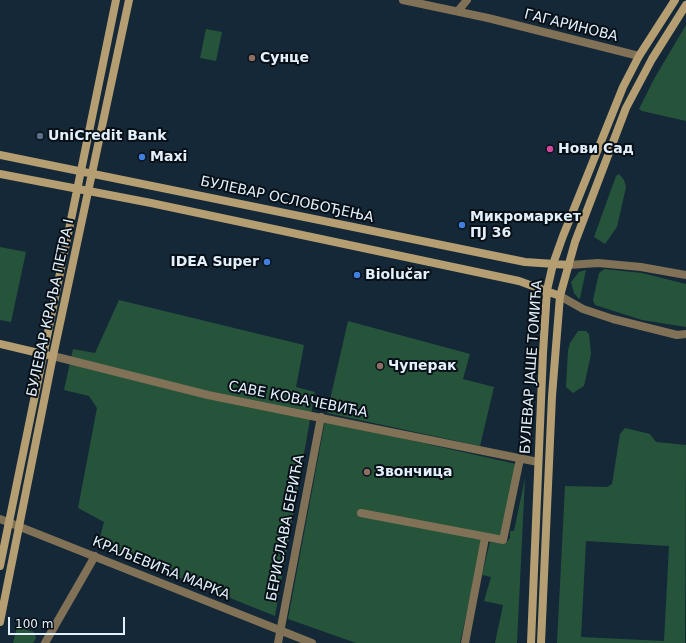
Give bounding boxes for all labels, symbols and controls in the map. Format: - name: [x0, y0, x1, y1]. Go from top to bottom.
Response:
- street label: ГАГАРИНОВА: [522, 6, 620, 46]
- place label: Сунце: [260, 50, 309, 66]
- marker: Сунце: [247, 53, 257, 63]
- place label: UniCredit Bank: [48, 128, 167, 144]
- marker: UniCredit Bank: [35, 131, 45, 141]
- place label: Нови Сад: [558, 141, 634, 157]
- marker: Нови Сад: [545, 144, 555, 154]
- place label: Maxi: [150, 149, 187, 165]
- marker: Maxi: [137, 152, 147, 162]
- street label: БУЛЕВАР ОСЛОБОЂЕЊА: [199, 173, 375, 227]
- place label: Микромаркет ПЈ 36: [470, 209, 581, 242]
- street label: БУЛЕВАР КРАЉА ПЕТРА I: [24, 218, 78, 398]
- marker: Микромаркет ПЈ 36: [457, 220, 467, 230]
- place label: IDEA Super: [170, 254, 259, 270]
- marker: IDEA Super: [262, 257, 272, 267]
- place label: Biolučar: [365, 267, 430, 283]
- marker: Biolučar: [352, 270, 362, 280]
- street label: БУЛЕВАР ЈАШЕ ТОМИЋА: [518, 279, 546, 455]
- place label: Чуперак: [388, 358, 457, 374]
- marker: Чуперак: [375, 361, 385, 371]
- street label: САВЕ КОВАЧЕВИЋА: [227, 378, 369, 422]
- street label: БЕРИСЛАВА БЕРИЋА: [264, 453, 308, 603]
- place label: Звончица: [375, 464, 452, 480]
- marker: Звончица: [362, 467, 372, 477]
- street label: КРАЉЕВИЋА МАРКА: [90, 534, 232, 604]
- scale bar: [10, 609, 127, 635]
- text: 100 m: [15, 617, 53, 631]

